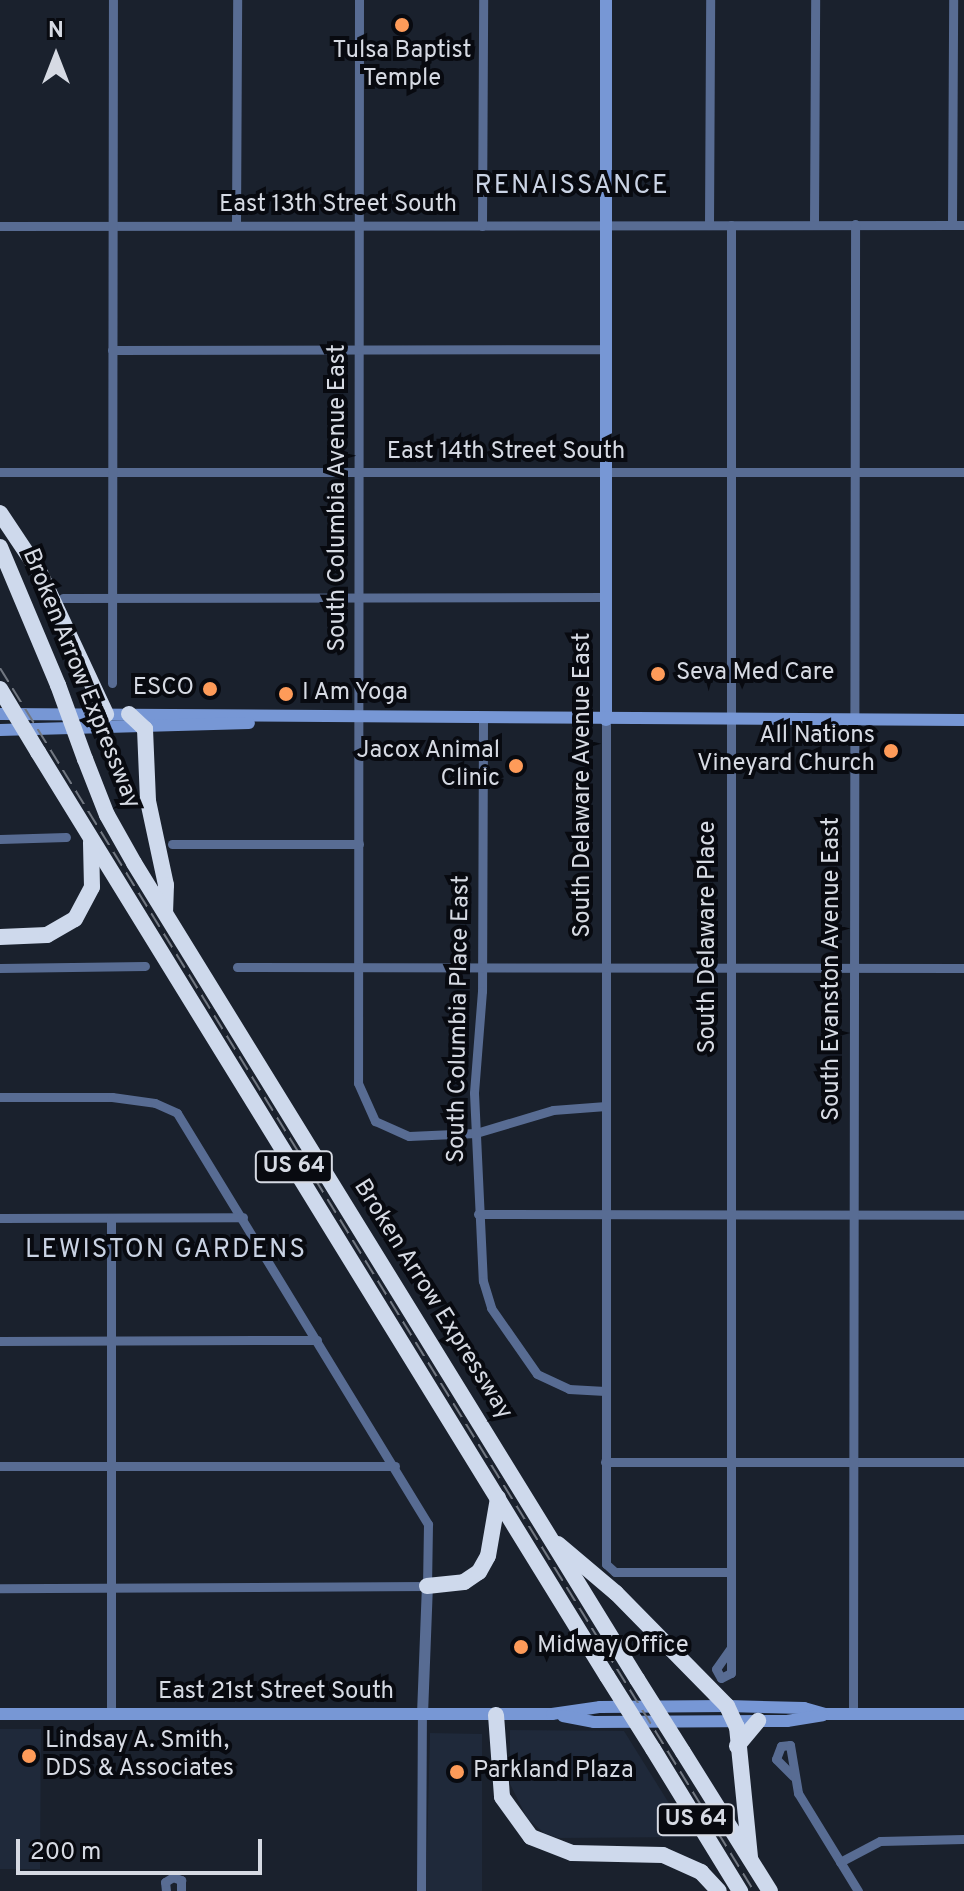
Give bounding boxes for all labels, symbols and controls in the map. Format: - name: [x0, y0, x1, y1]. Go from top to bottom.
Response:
- north arrow: [16, 16, 96, 96]
- marker: Tulsa Baptist Temple: [393, 16, 411, 34]
- text: N: [48, 18, 64, 45]
- place label: Tulsa Baptist Temple: [332, 38, 472, 94]
- district label: RENAISSANCE: [474, 171, 670, 203]
- street label: East 13th Street South: [219, 192, 457, 220]
- street label: South Columbia Avenue East: [325, 344, 353, 652]
- street label: East 14th Street South: [387, 439, 625, 467]
- street label: Broken Arrow Expressway: [14, 544, 146, 814]
- street label: South Delaware Avenue East: [570, 632, 598, 938]
- place label: Seva Med Care: [676, 660, 834, 688]
- marker: Seva Med Care: [647, 663, 669, 685]
- place label: ESCO: [133, 675, 194, 703]
- marker: ESCO: [201, 680, 219, 698]
- place label: I Am Yoga: [302, 680, 410, 708]
- marker: I Am Yoga: [277, 685, 295, 703]
- place label: All Nations Vineyard Church: [697, 723, 875, 779]
- place label: Jacox Animal Clinic: [356, 738, 500, 794]
- marker: All Nations Vineyard Church: [882, 742, 900, 760]
- marker: Jacox Animal Clinic: [507, 757, 525, 775]
- street label: South Evanston Avenue East: [819, 816, 847, 1122]
- street label: South Delaware Place: [695, 821, 723, 1053]
- street label: South Columbia Place East: [443, 875, 477, 1163]
- road number: US 64: [254, 1149, 334, 1185]
- street label: Broken Arrow Expressway: [346, 1174, 518, 1426]
- district label: LEWISTON GARDENS: [25, 1235, 307, 1267]
- place label: Midway Office: [537, 1633, 689, 1661]
- marker: Midway Office: [512, 1638, 530, 1656]
- street label: East 21st Street South: [158, 1679, 394, 1707]
- place label: Lindsay A. Smith, DDS & Associates: [45, 1728, 235, 1784]
- marker: Lindsay A. Smith, DDS & Associates: [20, 1747, 38, 1765]
- place label: Parkland Plaza: [473, 1758, 634, 1786]
- marker: Parkland Plaza: [448, 1763, 466, 1781]
- road number: US 64: [656, 1802, 736, 1838]
- scale bar: [20, 1823, 266, 1873]
- text: 200 m: [30, 1838, 101, 1868]

